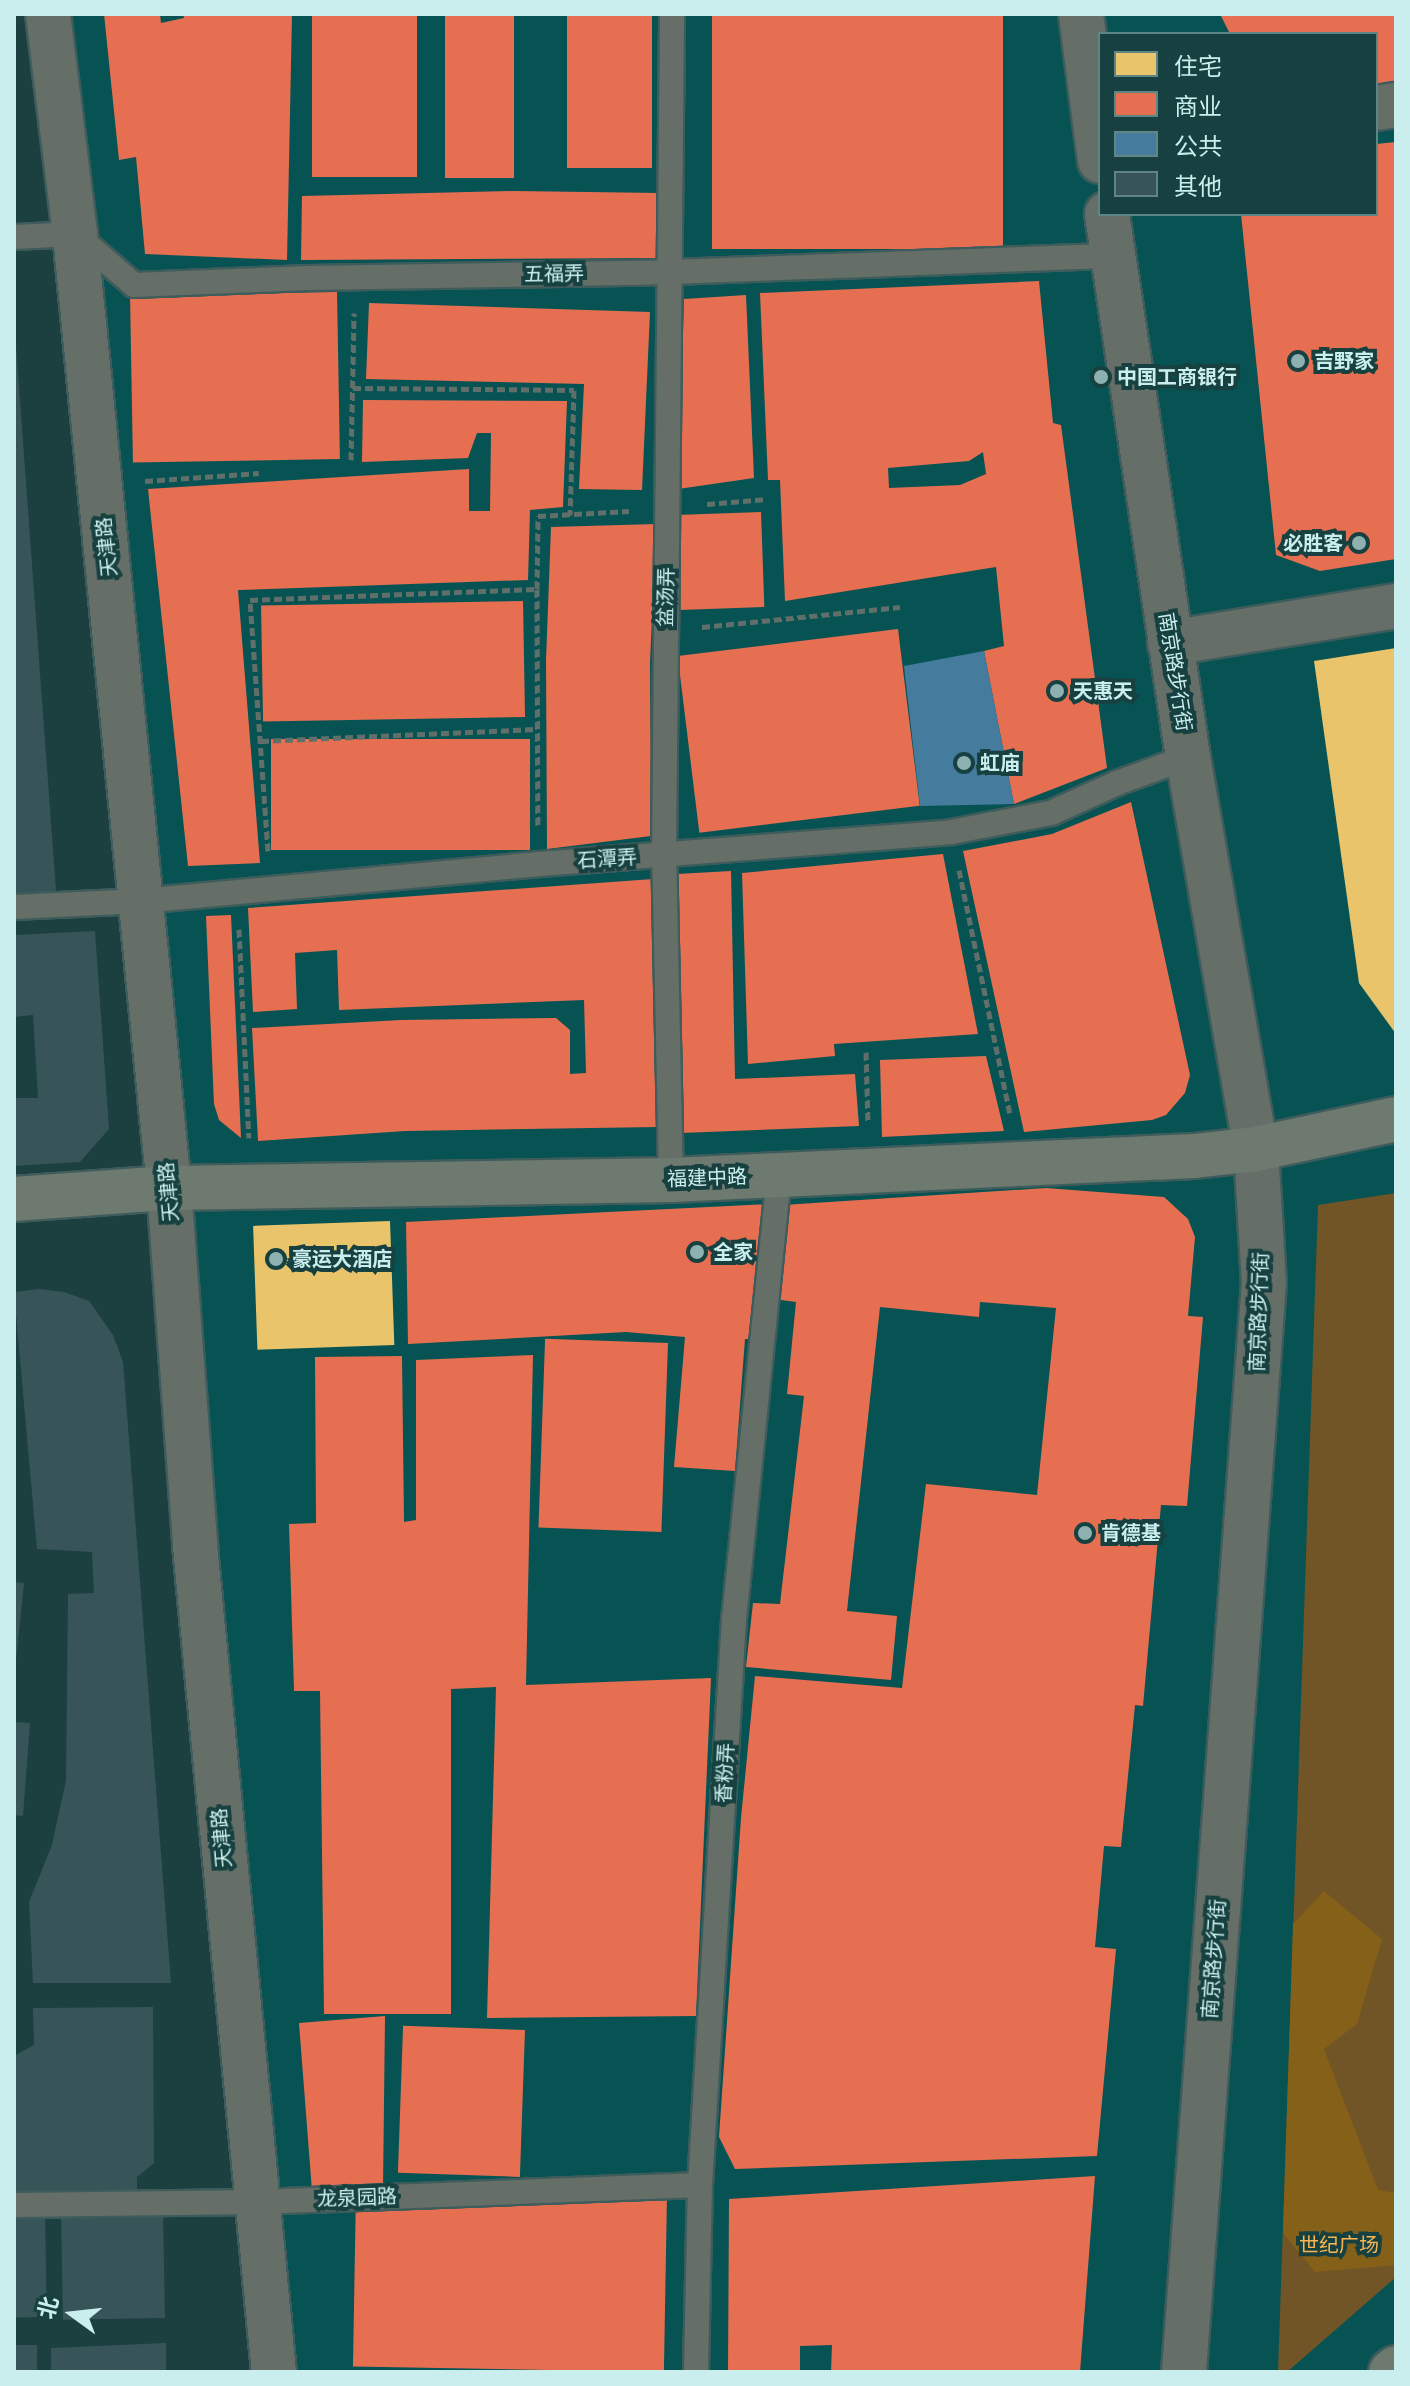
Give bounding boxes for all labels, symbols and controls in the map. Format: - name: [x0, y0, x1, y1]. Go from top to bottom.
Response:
- legend: [1098, 32, 1378, 216]
- text: 住宅: [1174, 53, 1222, 81]
- text: 商业: [1174, 93, 1222, 121]
- text: 公共: [1174, 133, 1222, 161]
- text: 其他: [1174, 173, 1222, 201]
- street label: 五福弄: [524, 261, 584, 287]
- place label: 吉野家: [1314, 349, 1374, 373]
- marker: 吉野家: [1289, 352, 1307, 370]
- place label: 中国工商银行: [1117, 365, 1237, 389]
- marker: 中国工商银行: [1092, 368, 1110, 386]
- street label: 天津路: [92, 516, 122, 578]
- place label: 必胜客: [1283, 531, 1343, 555]
- marker: 必胜客: [1350, 534, 1368, 552]
- street label: 盆汤弄: [653, 567, 679, 627]
- street label: 南京路步行街: [1154, 611, 1196, 733]
- place label: 天惠天: [1073, 679, 1133, 703]
- marker: 天惠天: [1048, 682, 1066, 700]
- place label: 虹庙: [980, 751, 1020, 775]
- marker: 虹庙: [955, 754, 973, 772]
- street label: 石潭弄: [576, 845, 638, 873]
- street label: 天津路: [154, 1161, 184, 1223]
- street label: 福建中路: [667, 1165, 747, 1191]
- place label: 全家: [713, 1240, 753, 1264]
- marker: 全家: [688, 1243, 706, 1261]
- place label: 豪运大酒店: [292, 1247, 392, 1271]
- marker: 豪运大酒店: [267, 1250, 285, 1268]
- street label: 南京路步行街: [1245, 1252, 1273, 1372]
- place label: 肯德基: [1101, 1521, 1161, 1545]
- marker: 肯德基: [1076, 1524, 1094, 1542]
- street label: 香粉弄: [711, 1742, 739, 1804]
- street label: 天津路: [207, 1807, 237, 1869]
- street label: 南京路步行街: [1198, 1898, 1230, 2020]
- street label: 龙泉园路: [317, 2185, 397, 2211]
- park label: 世纪广场: [1299, 2233, 1379, 2257]
- north arrow: [32, 2274, 112, 2354]
- text: 北: [33, 2294, 63, 2322]

